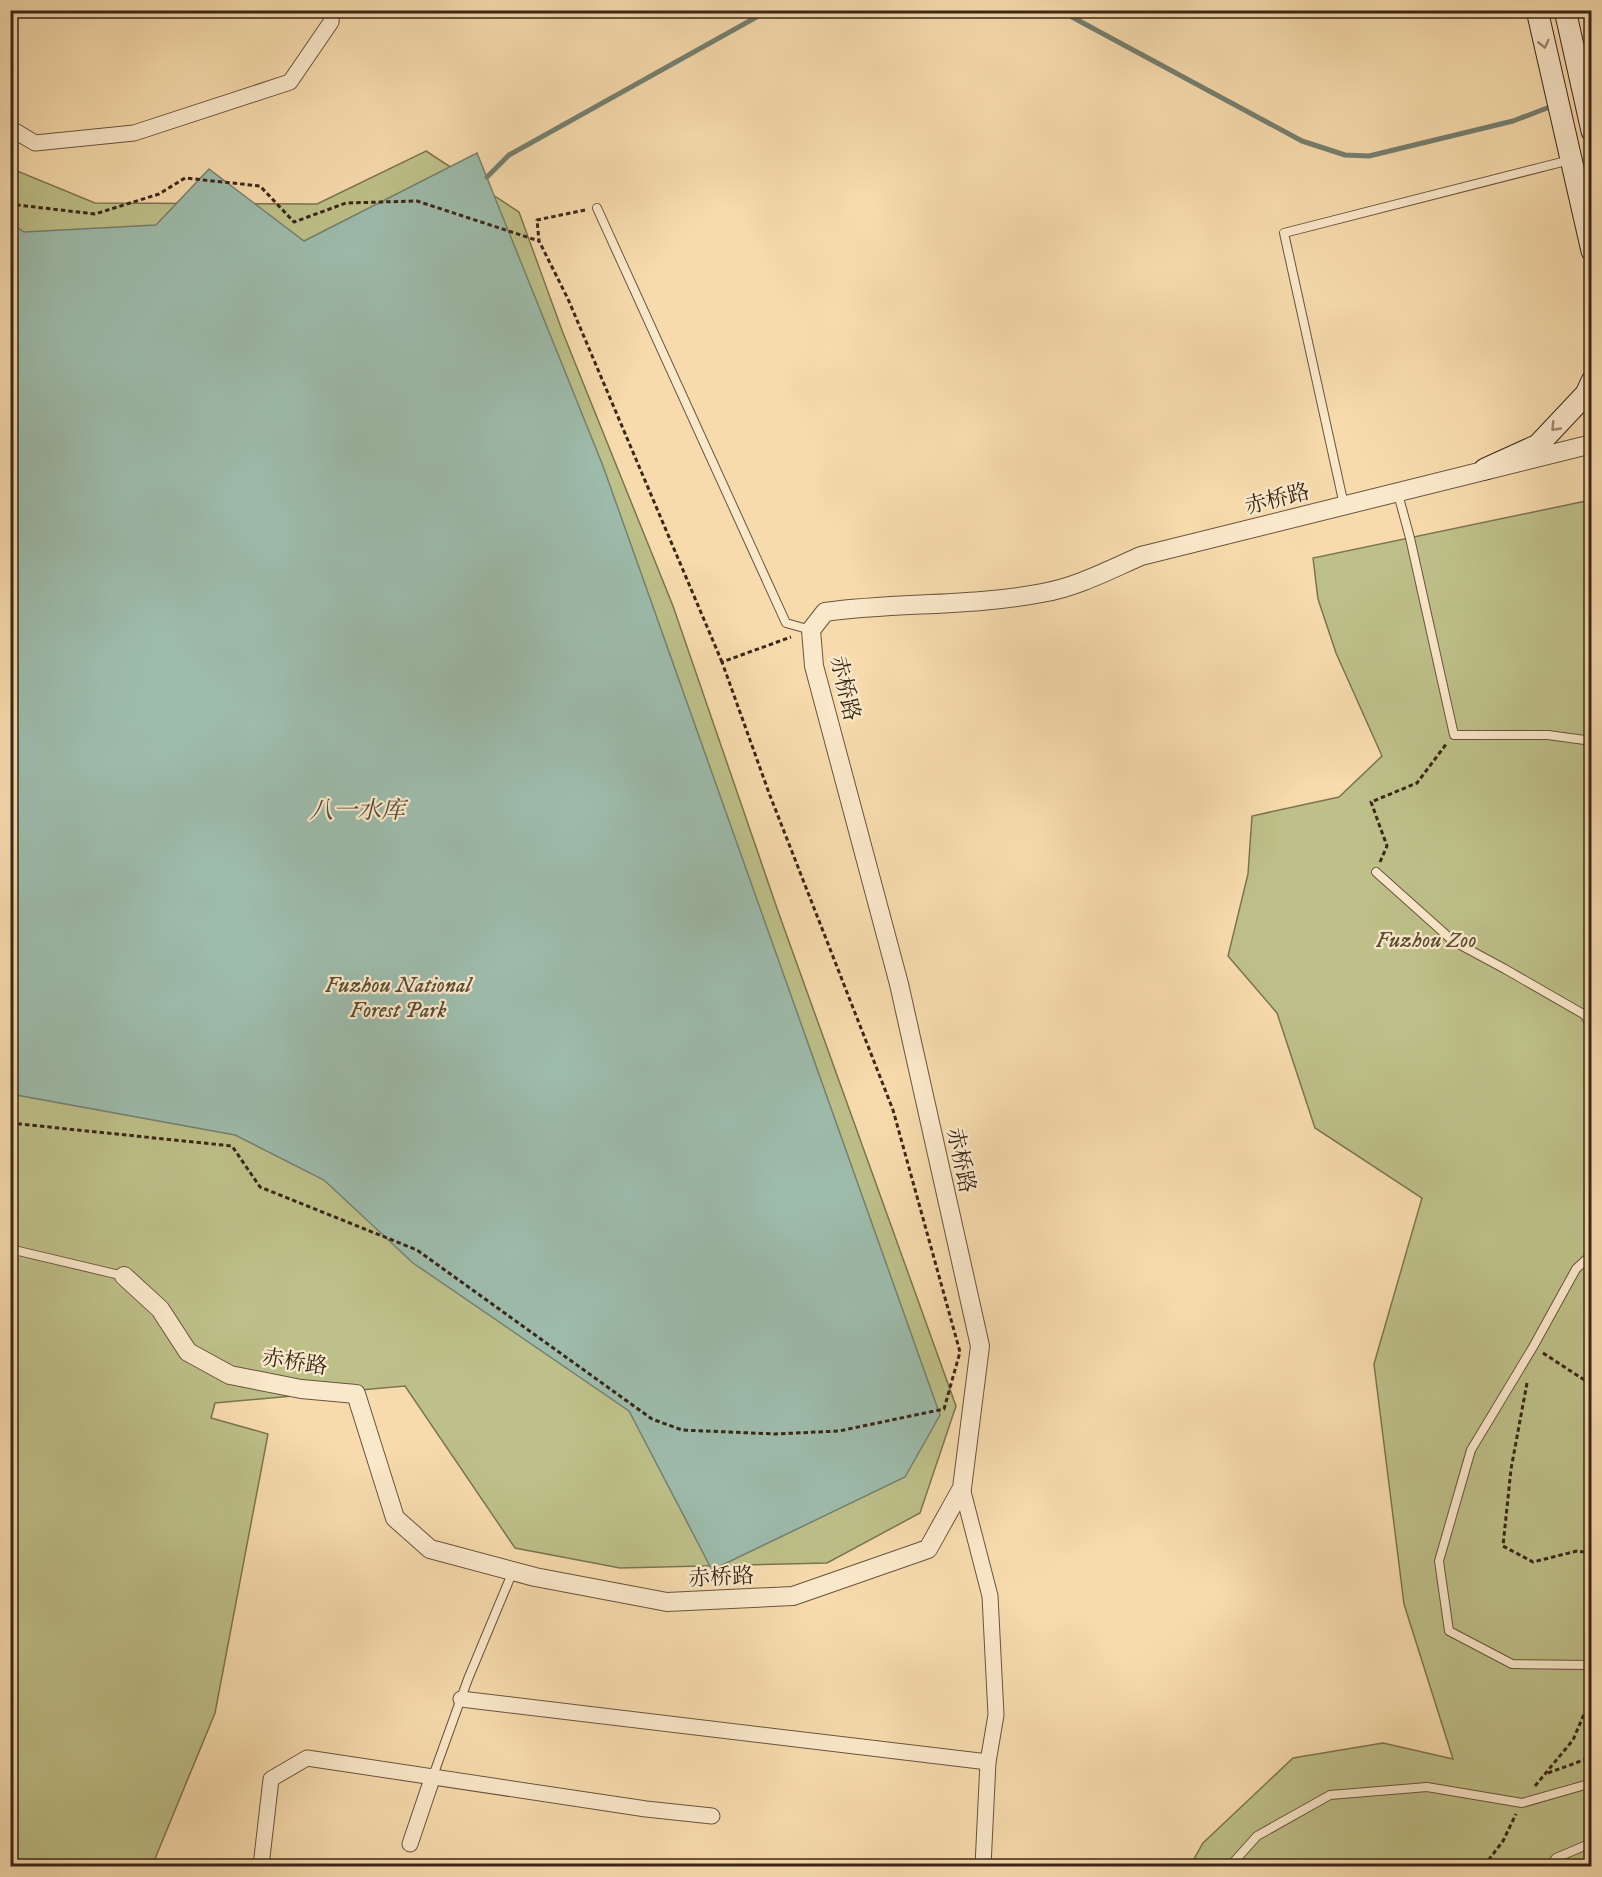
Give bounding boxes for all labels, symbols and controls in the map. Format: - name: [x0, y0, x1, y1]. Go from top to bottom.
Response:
- one-way arrow: [1537, 39, 1550, 49]
- one-way arrow: [1552, 419, 1563, 430]
- street label: 赤桥路: [1242, 478, 1313, 521]
- street label: 赤桥路: [824, 653, 865, 724]
- water label: 八一水库: [309, 796, 409, 826]
- park label: Fuzhou Zoo: [1376, 927, 1476, 954]
- park label: Fuzhou National Forest Park: [325, 972, 473, 1024]
- street label: 赤桥路: [940, 1125, 981, 1195]
- street label: 赤桥路: [260, 1344, 329, 1381]
- street label: 赤桥路: [687, 1562, 755, 1593]

